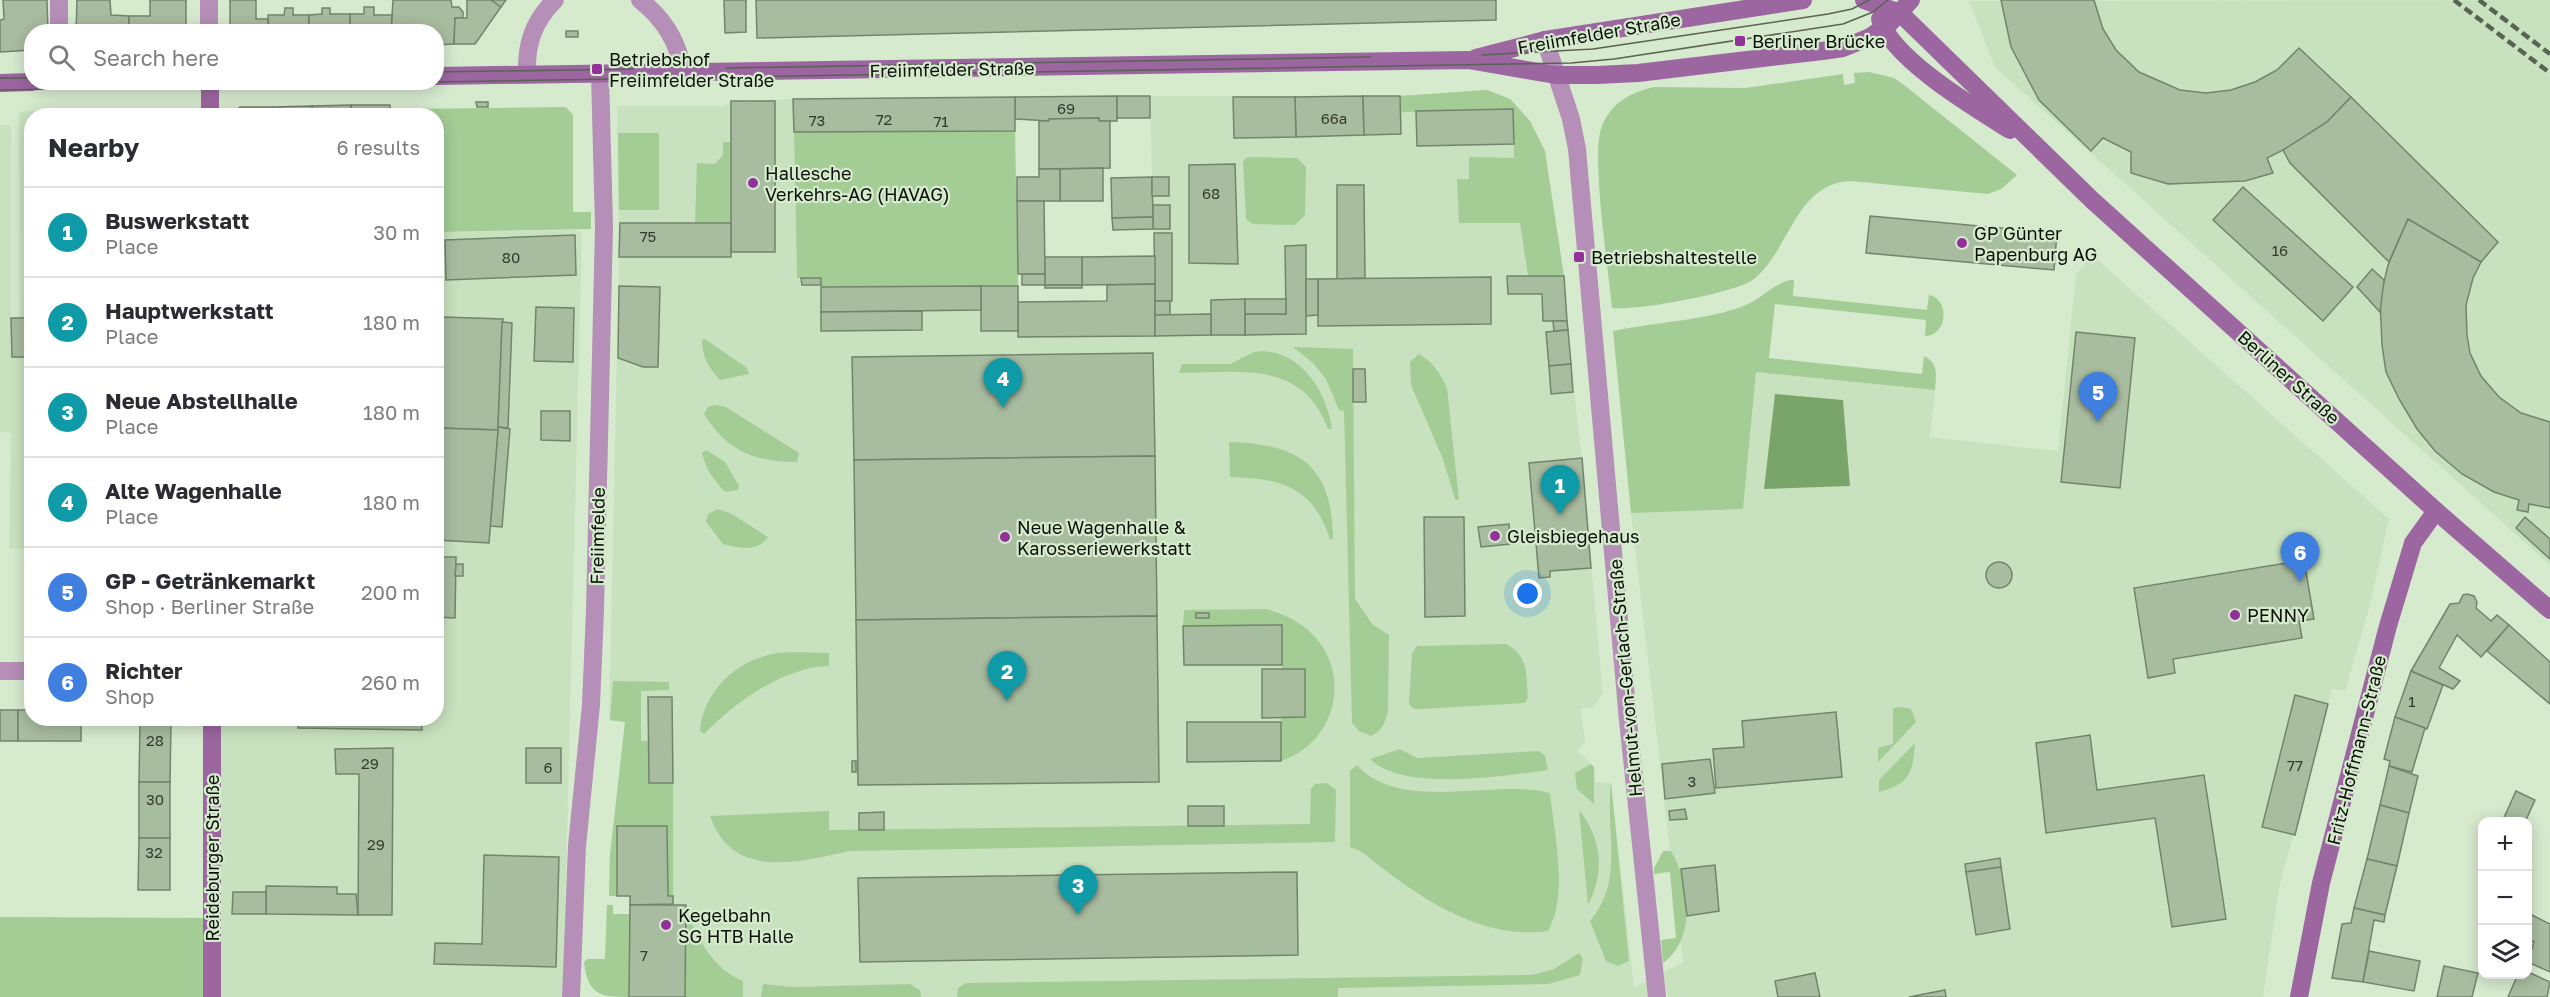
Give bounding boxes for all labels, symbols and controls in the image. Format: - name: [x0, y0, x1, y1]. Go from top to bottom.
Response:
- street label: Freiimfelder Straße: [1516, 8, 1682, 58]
- search box: [24, 24, 444, 90]
- place label: Berliner Brücke: [1752, 30, 1885, 52]
- marker: Berliner Brücke: [1733, 34, 1747, 48]
- icon: search: [45, 41, 78, 74]
- text: Search here: [93, 44, 219, 71]
- place label: Betriebshof Freiimfelder Straße: [609, 48, 774, 91]
- street label: Freiimfelder Straße: [869, 57, 1035, 81]
- marker: Betriebshof Freiimfelder Straße: [590, 62, 604, 76]
- house number: 69: [1057, 99, 1075, 117]
- house number: 66a: [1321, 109, 1347, 127]
- house number: 72: [876, 110, 892, 128]
- house number: 73: [809, 111, 825, 129]
- house number: 71: [933, 112, 949, 130]
- text: Nearby: [48, 132, 139, 163]
- text: 6 results: [336, 135, 420, 159]
- place label: Hallesche Verkehrs-AG (HAVAG): [765, 162, 950, 205]
- marker: Hallesche Verkehrs-AG (HAVAG): [746, 176, 760, 190]
- house number: 68: [1202, 184, 1220, 202]
- text: Buswerkstatt: [105, 207, 249, 234]
- text: 1: [62, 220, 73, 244]
- text: 30 m: [373, 220, 420, 244]
- place label: GP Günter Papenburg AG: [1974, 222, 2097, 265]
- house number: 75: [640, 227, 656, 245]
- text: Place: [105, 234, 158, 258]
- marker: GP Günter Papenburg AG: [1955, 236, 1969, 250]
- house number: 16: [2272, 241, 2288, 259]
- place label: Betriebshaltestelle: [1591, 246, 1757, 268]
- house number: 80: [502, 248, 520, 266]
- marker: Betriebshaltestelle: [1572, 250, 1586, 264]
- text: Hauptwerkstatt: [105, 297, 274, 324]
- text: 2: [61, 310, 74, 334]
- text: 180 m: [363, 310, 420, 334]
- text: Place: [105, 324, 158, 348]
- street label: Berliner Straße: [2234, 326, 2344, 428]
- pin: 4: [984, 358, 1022, 408]
- pin: 5: [2078, 372, 2118, 422]
- text: Neue Abstellhalle: [105, 387, 298, 414]
- text: 3: [61, 400, 74, 424]
- text: 180 m: [363, 400, 420, 424]
- text: Place: [105, 414, 158, 438]
- pin: 1: [1540, 466, 1580, 515]
- text: Alte Wagenhalle: [105, 477, 282, 504]
- street label: Freiimfelde: [585, 487, 609, 585]
- text: 4: [61, 490, 74, 514]
- text: 180 m: [363, 490, 420, 514]
- text: Place: [105, 504, 158, 528]
- place label: Neue Wagenhalle & Karosseriewerkstatt: [1017, 516, 1192, 559]
- place label: Gleisbiegehaus: [1507, 525, 1640, 547]
- marker: Gleisbiegehaus: [1488, 529, 1502, 543]
- marker: Neue Wagenhalle & Karosseriewerkstatt: [998, 530, 1012, 544]
- pin: 6: [2280, 532, 2320, 582]
- street label: Helmut-von-Gerlach-Straße: [1604, 558, 1646, 798]
- text: GP - Getränkemarkt: [105, 567, 315, 594]
- your location: [1513, 579, 1542, 608]
- text: 5: [61, 580, 74, 604]
- text: 200 m: [361, 580, 420, 604]
- text: Shop · Berliner Straße: [105, 594, 314, 618]
- place label: PENNY: [2247, 604, 2309, 626]
- marker: PENNY: [2228, 608, 2242, 622]
- pin: 2: [988, 652, 1026, 701]
- street label: Fritz-Hoffmann-Straße: [2322, 653, 2390, 847]
- text: Richter: [105, 657, 183, 684]
- text: 6: [61, 670, 74, 694]
- text: 260 m: [361, 670, 420, 694]
- text: Shop: [105, 684, 154, 708]
- house number: 1: [2408, 692, 2416, 710]
- house number: 28: [146, 731, 164, 749]
- house number: 29: [361, 754, 379, 772]
- house number: 77: [2287, 756, 2303, 774]
- house number: 6: [543, 758, 553, 776]
- house number: 3: [1688, 772, 1696, 790]
- street label: Reideburger Straße: [201, 775, 223, 941]
- house number: 30: [146, 790, 164, 808]
- map controls: [2478, 817, 2532, 979]
- button: +: [2478, 817, 2532, 871]
- house number: 29: [367, 835, 385, 853]
- house number: 32: [145, 843, 163, 861]
- pin: 3: [1058, 866, 1098, 915]
- button: −: [2478, 871, 2532, 925]
- place label: Kegelbahn SG HTB Halle: [678, 904, 794, 947]
- marker: Kegelbahn SG HTB Halle: [659, 918, 673, 932]
- button: layers: [2478, 925, 2532, 979]
- house number: 7: [640, 946, 648, 964]

